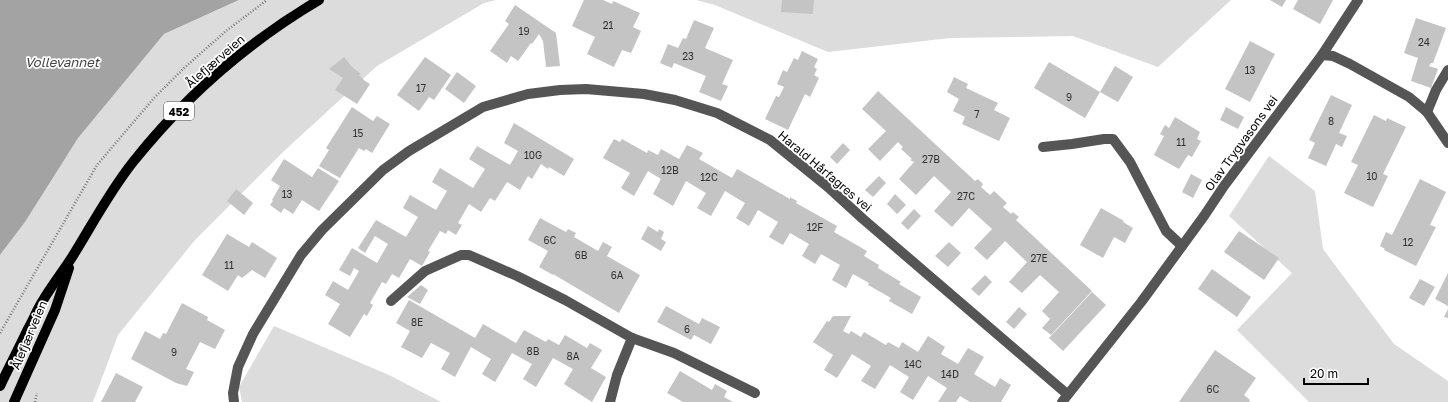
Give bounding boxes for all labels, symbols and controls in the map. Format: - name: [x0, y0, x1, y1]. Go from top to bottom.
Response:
- house number: 21: [603, 19, 613, 31]
- house number: 19: [519, 25, 529, 37]
- street label: Ålefjærveien: [182, 31, 248, 91]
- house number: 24: [1418, 36, 1430, 48]
- house number: 23: [682, 50, 694, 62]
- water label: Vollevannet: [25, 54, 101, 70]
- house number: 13: [1245, 64, 1255, 76]
- house number: 17: [416, 82, 426, 94]
- house number: 9: [1066, 91, 1072, 103]
- street label: Olav Trygvasons vei: [1201, 92, 1281, 194]
- road number: 452: [164, 102, 194, 120]
- house number: 7: [974, 108, 980, 120]
- house number: 8: [1328, 115, 1334, 127]
- house number: 15: [353, 127, 364, 139]
- street label: Harald Hårfagres vei: [775, 127, 875, 215]
- house number: 11: [1176, 136, 1186, 148]
- house number: 10G: [524, 149, 542, 161]
- house number: 27B: [922, 153, 940, 165]
- house number: 12B: [661, 164, 679, 176]
- house number: 10: [1366, 170, 1378, 182]
- house number: 12C: [700, 171, 718, 183]
- house number: 13: [282, 188, 292, 200]
- house number: 27C: [957, 190, 975, 202]
- house number: 12F: [807, 221, 823, 233]
- house number: 6C: [544, 234, 557, 246]
- house number: 12: [1403, 236, 1414, 248]
- house number: 6B: [575, 249, 588, 261]
- house number: 27E: [1030, 252, 1048, 264]
- house number: 11: [224, 259, 234, 271]
- house number: 6A: [611, 269, 624, 281]
- street label: Ålefjærveien: [8, 298, 50, 372]
- house number: 8E: [411, 316, 423, 328]
- house number: 6: [684, 323, 690, 335]
- house number: 8B: [527, 345, 540, 357]
- house number: 9: [171, 346, 177, 358]
- house number: 8A: [567, 350, 580, 362]
- house number: 14C: [904, 358, 922, 370]
- scale bar: [1304, 360, 1368, 386]
- text: 20 m: [1310, 366, 1338, 381]
- house number: 14D: [941, 368, 959, 380]
- house number: 6C: [1207, 383, 1220, 395]

